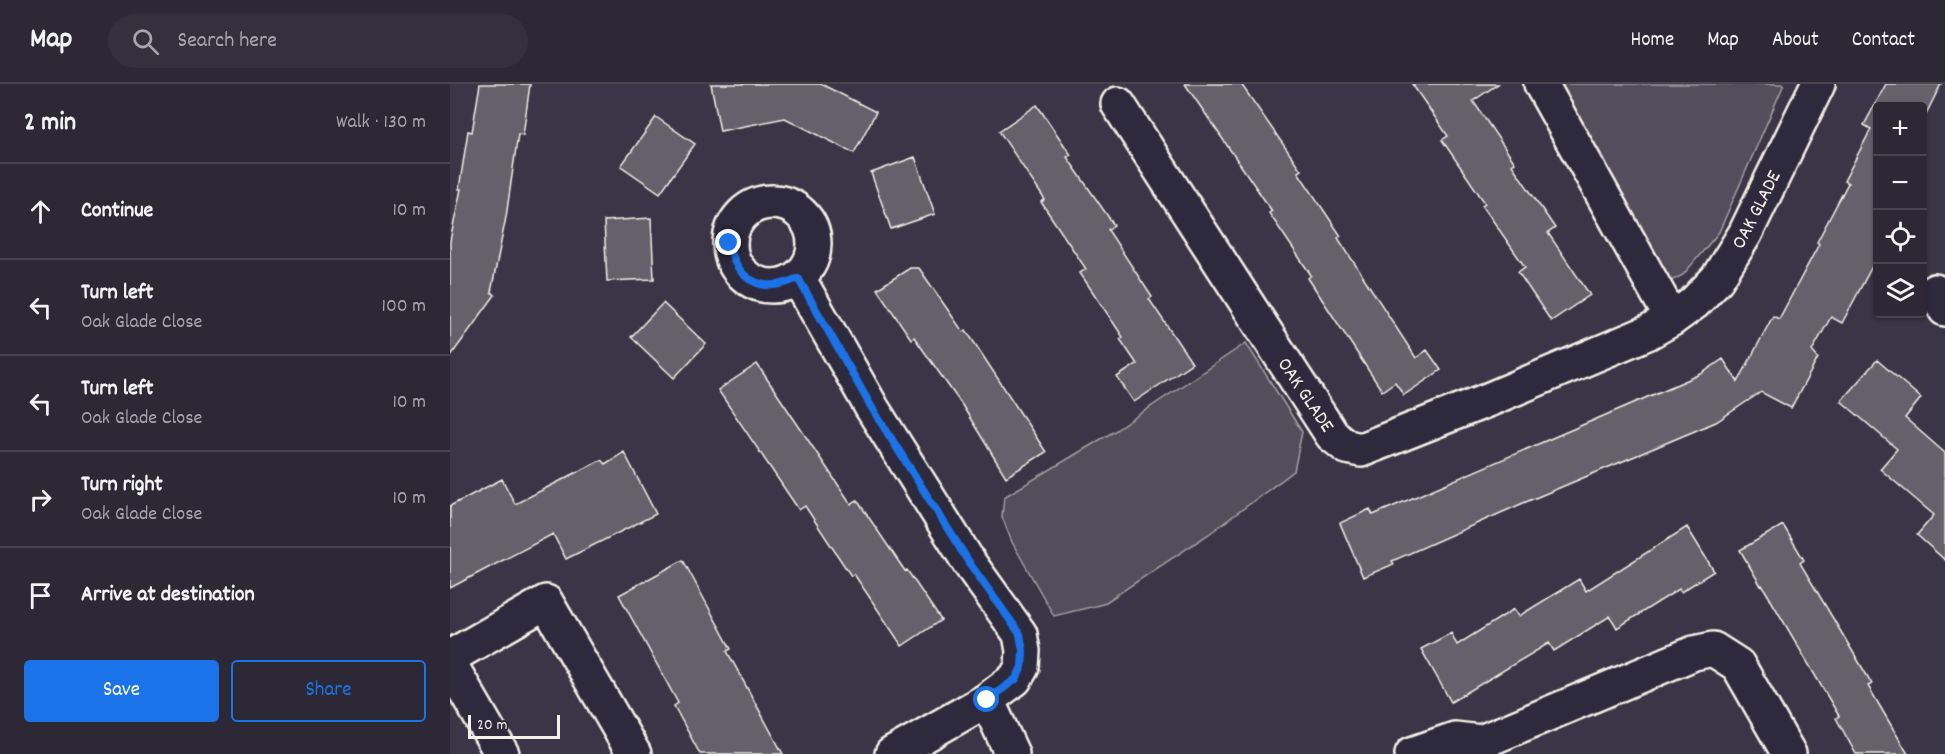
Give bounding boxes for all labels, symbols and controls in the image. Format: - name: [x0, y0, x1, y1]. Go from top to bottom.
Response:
- search box: [108, 14, 528, 68]
- text: Map: [30, 21, 72, 61]
- icon: search: [129, 25, 162, 58]
- text: Search here: [177, 26, 277, 57]
- text: Home: [1630, 26, 1674, 56]
- text: Map: [1707, 26, 1739, 56]
- text: About: [1772, 26, 1819, 56]
- text: Contact: [1852, 26, 1915, 56]
- map controls: [1873, 102, 1927, 318]
- button: +: [1873, 102, 1927, 156]
- text: 2 min: [24, 105, 76, 142]
- text: Walk · 130 m: [336, 109, 426, 137]
- button: −: [1873, 156, 1927, 210]
- street label: OAK GLADE: [1726, 166, 1789, 255]
- icon: ahead: [24, 195, 57, 228]
- text: Continue: [81, 196, 153, 227]
- text: 10 m: [392, 197, 426, 225]
- button: locate: [1873, 210, 1927, 264]
- route end: [715, 229, 741, 255]
- button: layers: [1873, 264, 1927, 318]
- text: Turn left: [81, 278, 153, 309]
- icon: left: [24, 291, 57, 324]
- text: 100 m: [382, 293, 426, 321]
- text: Oak Glade Close: [81, 309, 202, 337]
- street label: OAK GLADE: [1269, 353, 1340, 439]
- text: Turn left: [81, 374, 153, 405]
- icon: left: [24, 387, 57, 420]
- text: 10 m: [392, 389, 426, 417]
- text: Oak Glade Close: [81, 405, 202, 433]
- text: Turn right: [81, 470, 163, 501]
- icon: right: [24, 483, 57, 516]
- text: 10 m: [392, 485, 426, 513]
- text: Oak Glade Close: [81, 501, 202, 529]
- icon: arrive: [24, 579, 57, 612]
- text: Arrive at destination: [81, 580, 255, 611]
- button: Save: [24, 660, 219, 722]
- button: Share: [231, 660, 426, 722]
- route start: [973, 686, 999, 712]
- scale bar: [468, 712, 560, 740]
- text: 20 m: [477, 714, 507, 737]

